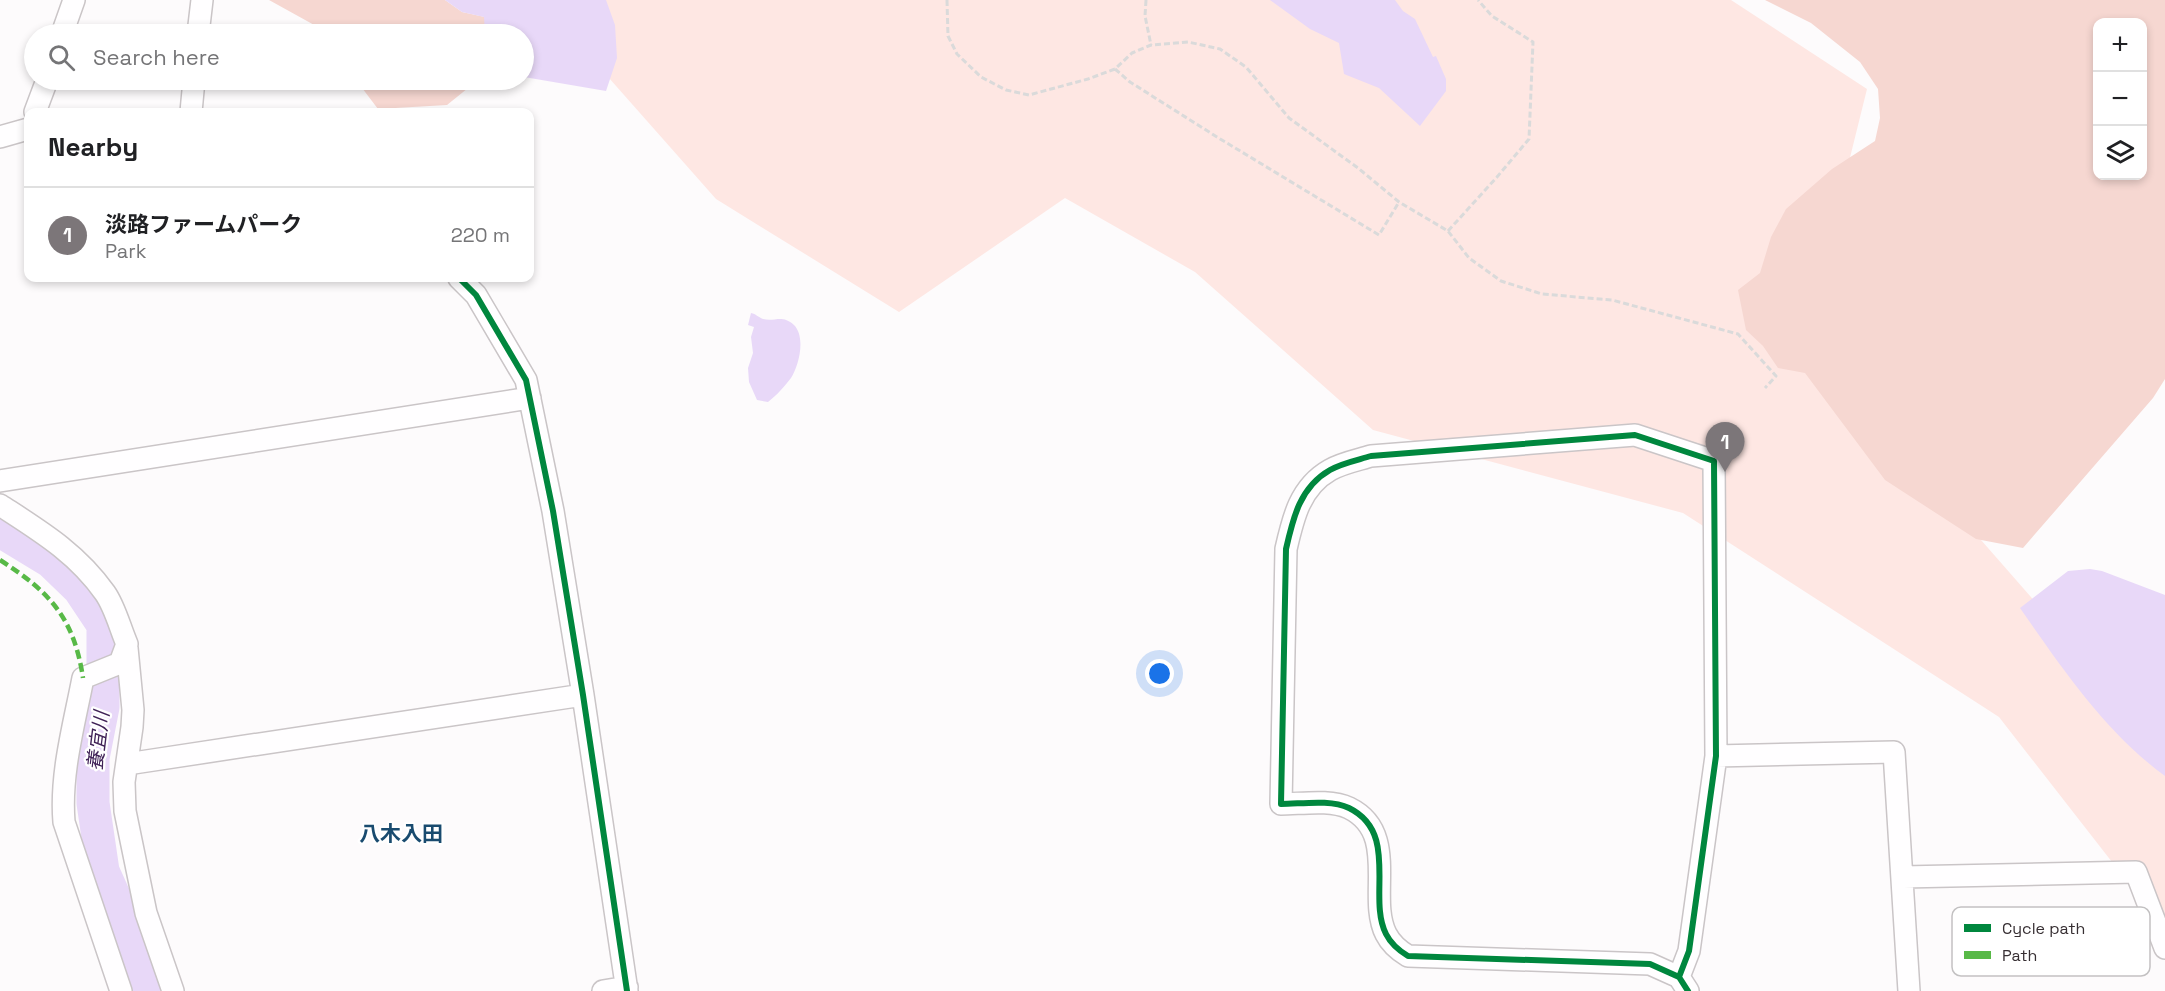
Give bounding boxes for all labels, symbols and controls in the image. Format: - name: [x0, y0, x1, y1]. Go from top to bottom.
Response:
- map controls: [2093, 18, 2147, 180]
- button: +: [2093, 18, 2147, 72]
- search box: [24, 24, 534, 90]
- icon: search: [45, 41, 78, 74]
- text: Search here: [93, 43, 220, 71]
- button: −: [2093, 72, 2147, 126]
- button: layers: [2093, 126, 2147, 180]
- text: Nearby: [48, 130, 138, 164]
- text: 淡路ファームパーク: [105, 210, 302, 238]
- text: 1: [63, 222, 72, 248]
- text: 220 m: [451, 222, 510, 248]
- text: Park: [105, 238, 147, 264]
- pin: 1: [1706, 422, 1744, 472]
- your location: [1145, 659, 1174, 688]
- water label: 養宜川: [81, 708, 115, 772]
- district label: 八木入田: [359, 820, 443, 847]
- legend: [1952, 907, 2150, 976]
- text: Cycle path: [2002, 918, 2085, 939]
- text: Path: [2002, 945, 2037, 966]

